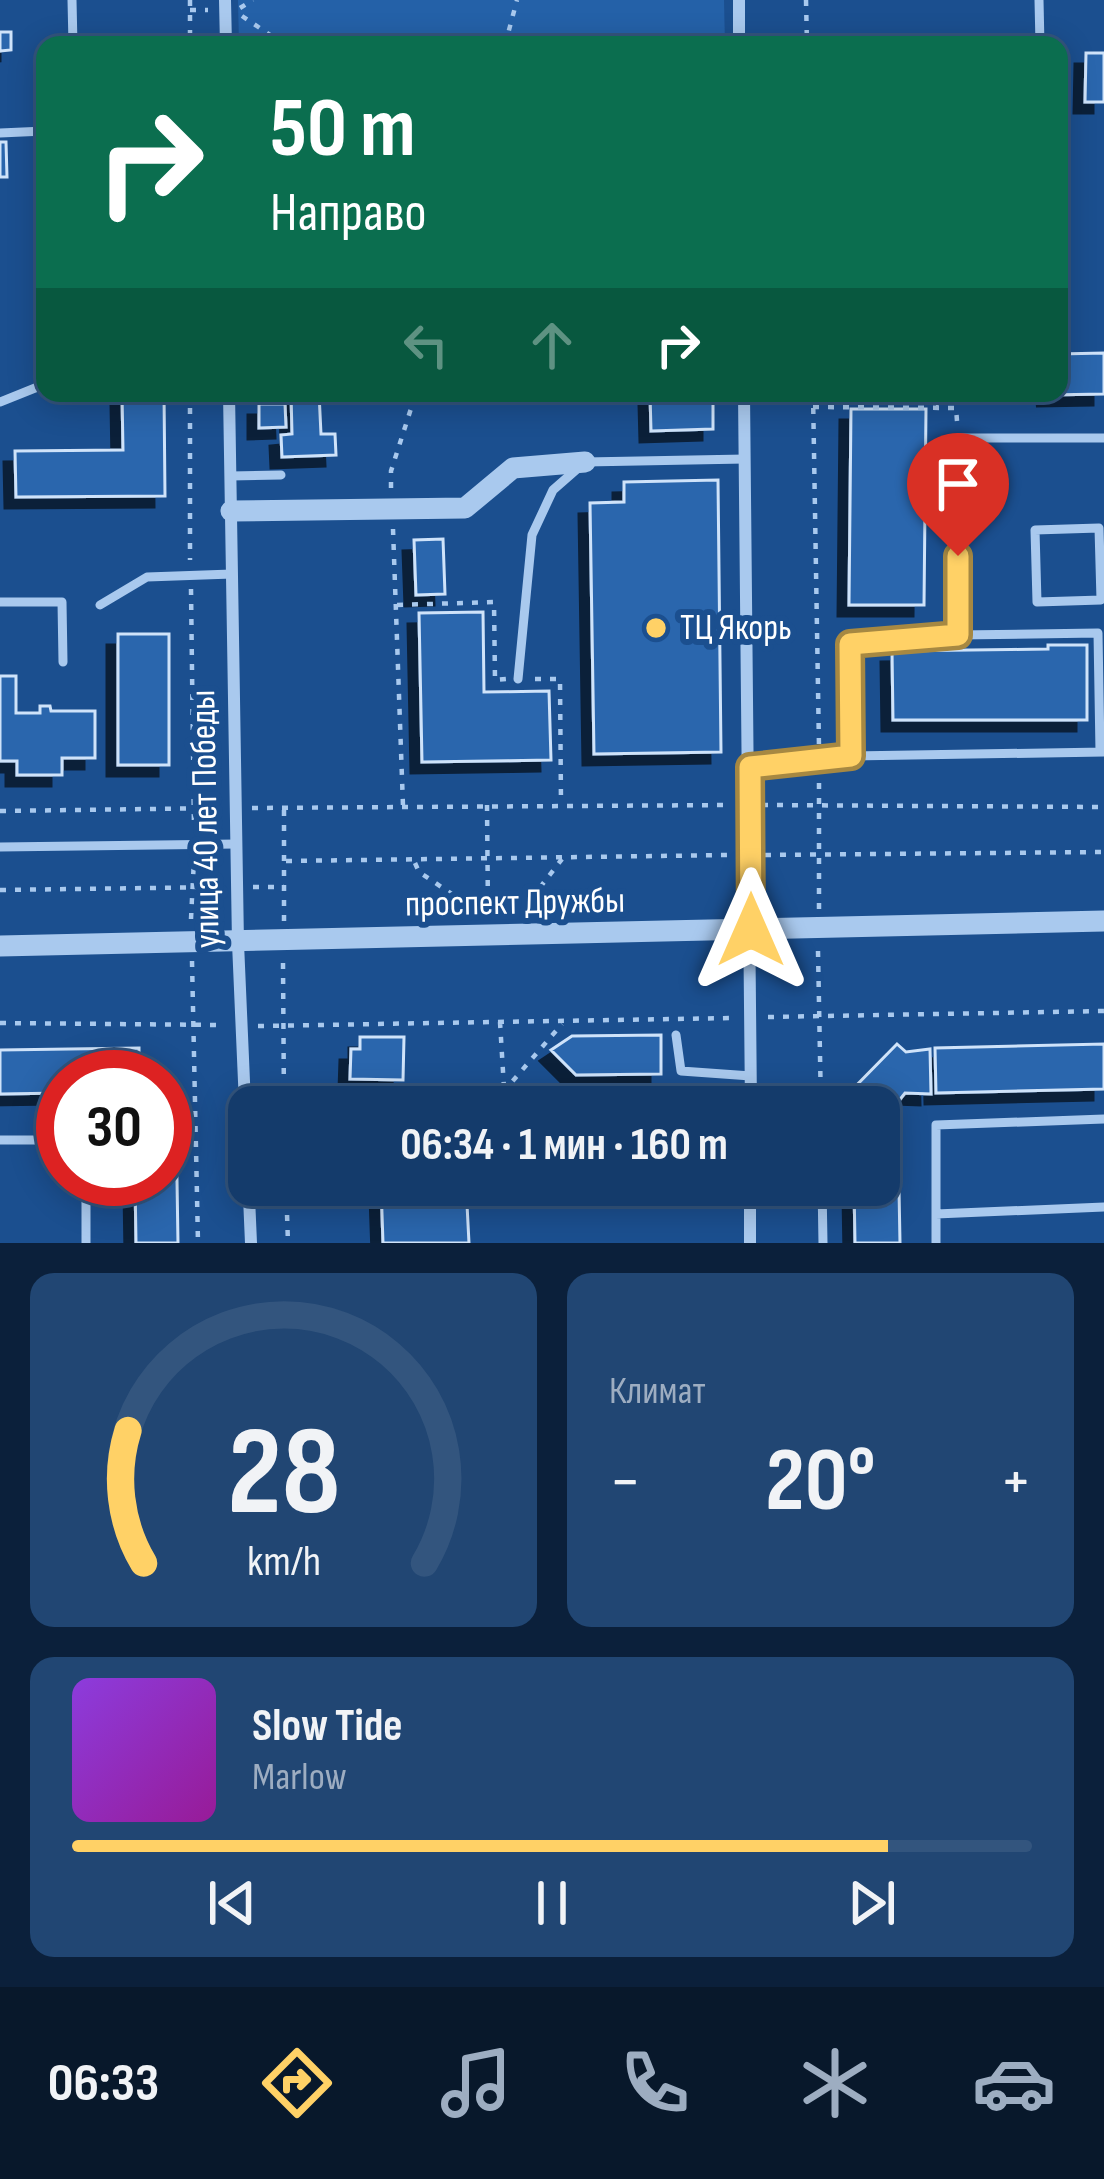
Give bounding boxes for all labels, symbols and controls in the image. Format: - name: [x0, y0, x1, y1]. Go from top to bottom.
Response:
- text: 50 m: [270, 79, 416, 180]
- icon: right: [72, 84, 228, 240]
- text: Направо: [270, 181, 427, 246]
- icon: left: [393, 312, 459, 378]
- icon: ahead: [519, 312, 585, 378]
- icon: right: [645, 312, 711, 378]
- pin: [907, 433, 1009, 556]
- icon: arrive: [925, 451, 991, 517]
- place label: ТЦ Якорь: [680, 607, 792, 650]
- marker: ТЦ Якорь: [643, 615, 669, 641]
- street label: улица 40 лет Победы: [182, 689, 230, 949]
- position arrow: [688, 867, 814, 993]
- street label: проспект Дружбы: [405, 880, 625, 926]
- speed limit sign: 30: [36, 1050, 192, 1206]
- text: 06:34 · 1 мин · 160 m: [400, 1118, 728, 1173]
- text: Климат: [609, 1368, 706, 1415]
- text: 28: [227, 1400, 340, 1549]
- text: 20°: [765, 1428, 876, 1536]
- text: −: [609, 1443, 641, 1522]
- text: +: [1000, 1443, 1032, 1522]
- text: km/h: [246, 1536, 321, 1588]
- text: Slow Tide: [252, 1699, 403, 1754]
- text: Marlow: [252, 1754, 347, 1801]
- icon: previous: [199, 1870, 265, 1936]
- icon: pause: [519, 1870, 585, 1936]
- icon: next: [839, 1870, 905, 1936]
- icon: directions: [255, 2041, 339, 2125]
- icon: music: [434, 2041, 518, 2125]
- icon: phone: [613, 2041, 697, 2125]
- icon: climate: [793, 2041, 877, 2125]
- icon: car: [972, 2041, 1056, 2125]
- text: 06:33: [48, 2051, 159, 2116]

